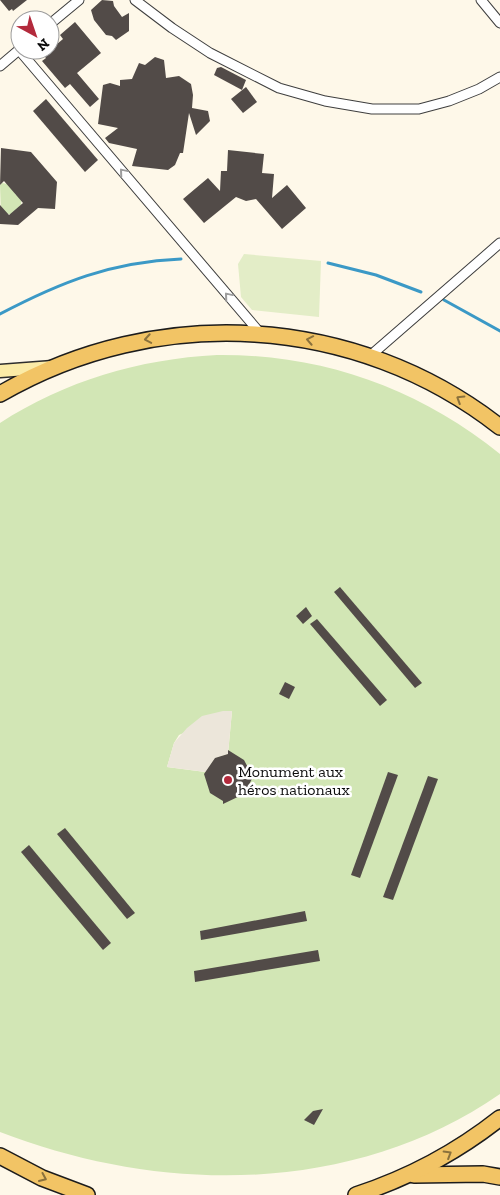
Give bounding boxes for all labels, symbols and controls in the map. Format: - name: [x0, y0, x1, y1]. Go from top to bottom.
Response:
- north arrow: [10, 10, 60, 60]
- text: N: [33, 35, 53, 55]
- one-way arrow: [120, 169, 129, 178]
- one-way arrow: [226, 293, 234, 302]
- one-way arrow: [144, 334, 152, 344]
- one-way arrow: [305, 335, 314, 345]
- one-way arrow: [456, 395, 465, 405]
- place label: Monument aux héros nationaux: [238, 762, 350, 799]
- marker: Monument aux héros nationaux: [222, 774, 234, 786]
- one-way arrow: [442, 1150, 451, 1160]
- one-way arrow: [38, 1171, 47, 1182]

